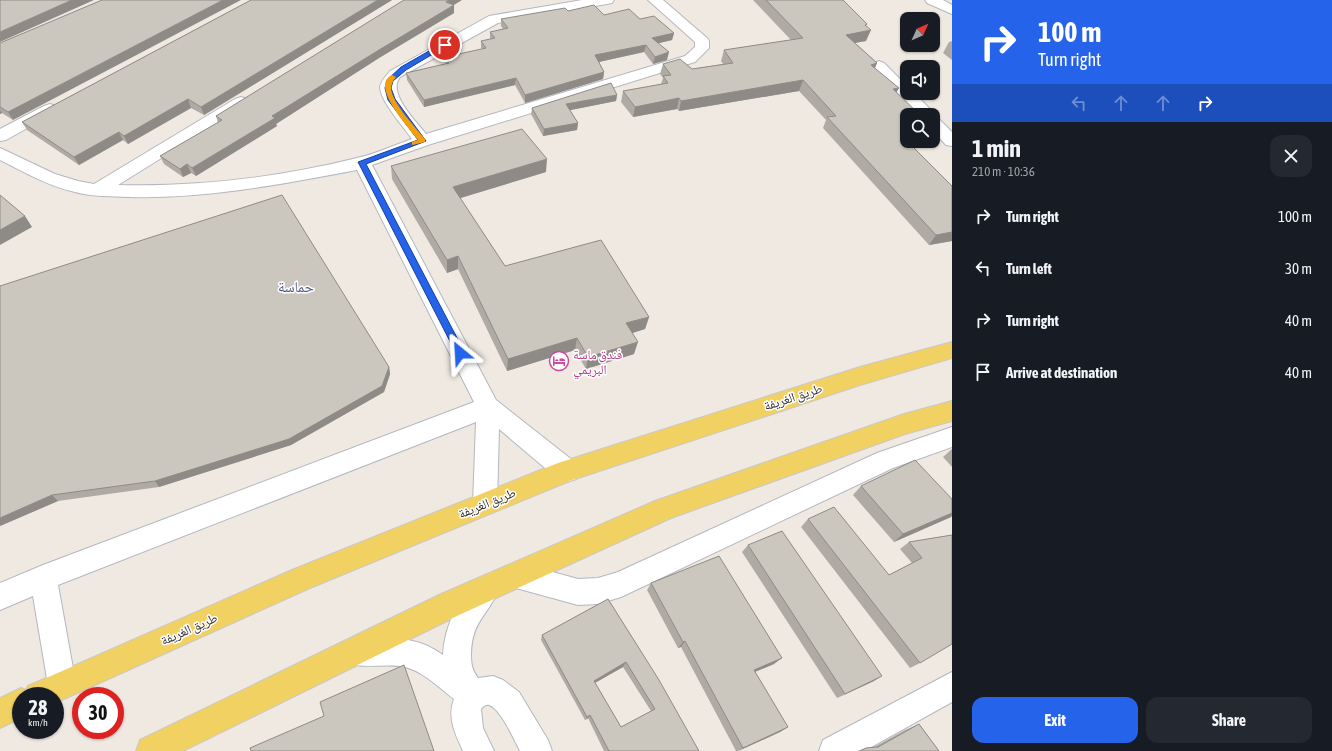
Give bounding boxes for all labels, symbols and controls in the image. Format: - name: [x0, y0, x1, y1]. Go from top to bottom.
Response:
- north arrow: [900, 12, 940, 52]
- map controls: [900, 12, 940, 148]
- icon: right: [972, 16, 1024, 68]
- text: 100 m: [1038, 16, 1101, 48]
- pin: [428, 28, 462, 62]
- icon: arrive: [434, 34, 456, 56]
- text: Turn right: [1038, 49, 1101, 70]
- button: sound: [900, 60, 940, 100]
- icon: left: [1068, 92, 1090, 114]
- icon: ahead: [1110, 92, 1132, 114]
- icon: ahead: [1152, 92, 1174, 114]
- icon: right: [1194, 92, 1216, 114]
- button: search: [900, 108, 940, 148]
- text: 1 min: [972, 135, 1021, 162]
- button: close: [1270, 135, 1312, 177]
- text: 210 m · 10:36: [972, 164, 1035, 179]
- icon: right: [972, 205, 994, 227]
- text: Turn right: [1006, 208, 1059, 225]
- text: 100 m: [1278, 208, 1312, 225]
- icon: left: [972, 257, 994, 279]
- text: Turn left: [1006, 260, 1052, 277]
- text: 30 m: [1285, 260, 1312, 277]
- district label: حماسة: [278, 278, 315, 295]
- icon: right: [972, 309, 994, 331]
- text: Turn right: [1006, 312, 1059, 329]
- text: 40 m: [1285, 312, 1312, 329]
- position arrow: [439, 332, 481, 374]
- place label: فندق ماسة البريمي: [573, 347, 622, 380]
- hotel icon: فندق ماسة البريمي: [548, 350, 570, 372]
- icon: arrive: [972, 361, 994, 383]
- text: Arrive at destination: [1006, 364, 1117, 381]
- text: 40 m: [1285, 364, 1312, 381]
- street label: طريق الغريفة: [762, 381, 824, 414]
- street label: طريق الغريفة: [456, 485, 518, 522]
- street label: طريق الغريفة: [158, 610, 220, 649]
- speed limit sign: 30: [72, 687, 124, 739]
- text: 28: [29, 696, 47, 719]
- button: Exit: [972, 697, 1138, 743]
- button: Share: [1146, 697, 1312, 743]
- text: km/h: [28, 717, 48, 728]

